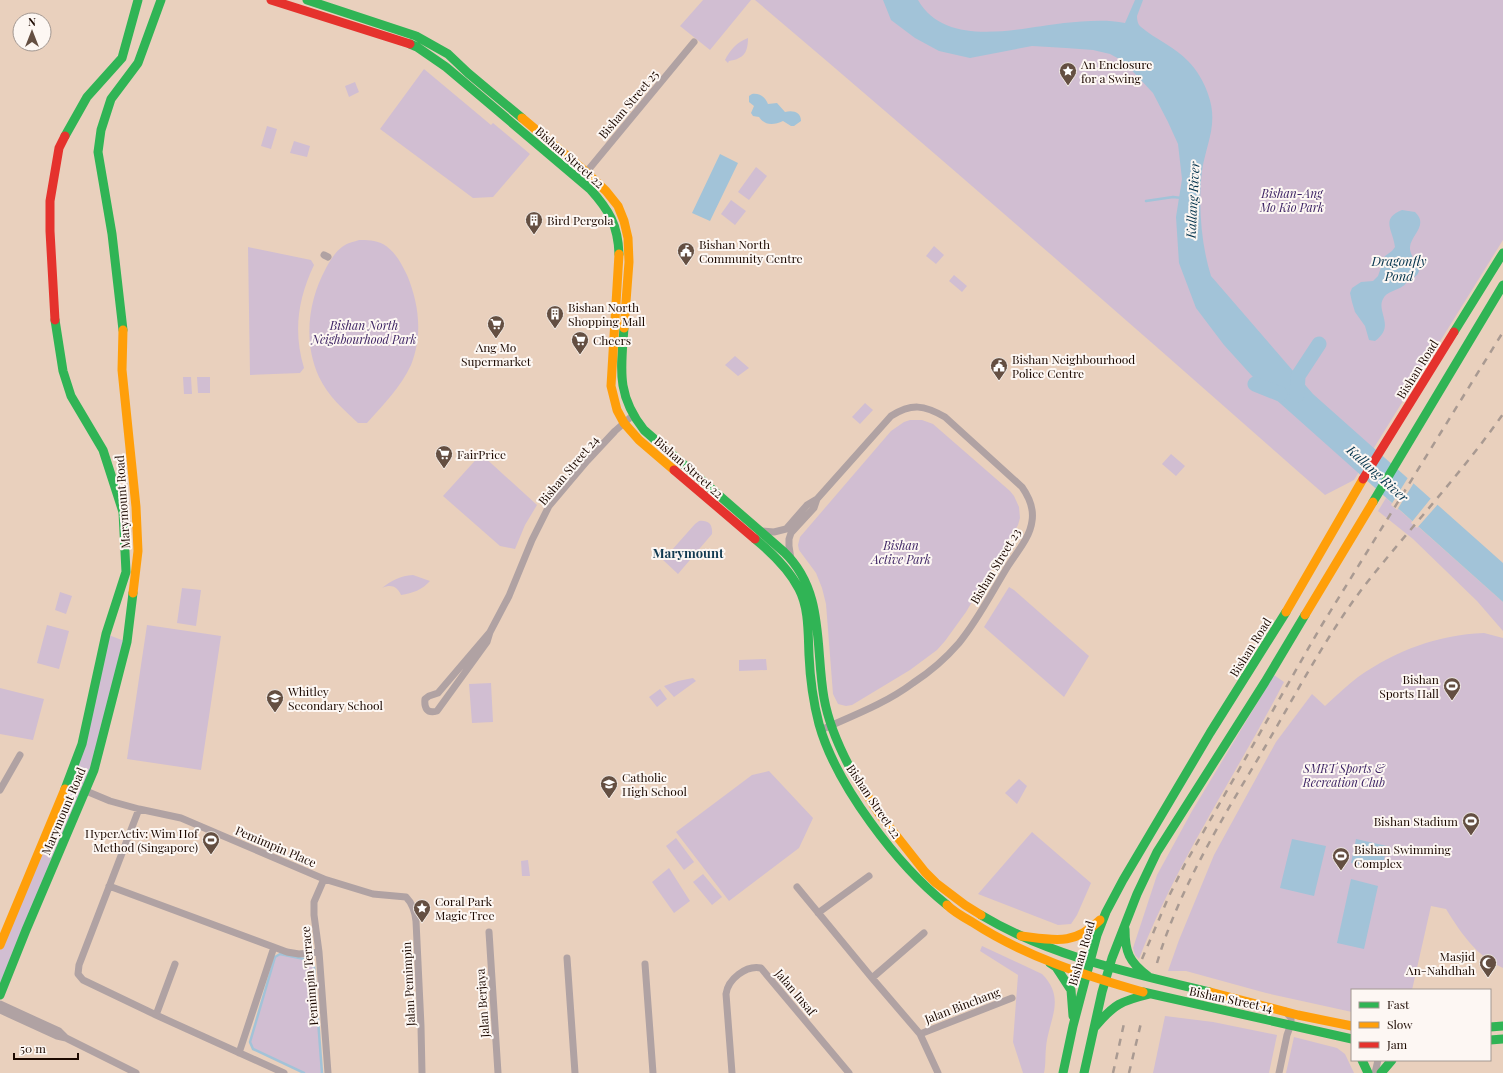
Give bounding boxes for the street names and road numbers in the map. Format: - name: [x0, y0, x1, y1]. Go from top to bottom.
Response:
- street label: Bishan Street 25: [594, 66, 662, 142]
- street label: Bishan Street 22: [532, 123, 608, 191]
- street label: Bishan Road: [1393, 336, 1441, 402]
- street label: Bishan Street 24: [534, 432, 602, 508]
- street label: Bishan Street 22: [651, 433, 727, 501]
- street label: Marymount Road: [111, 455, 133, 549]
- street label: Bishan Street 23: [966, 525, 1024, 607]
- street label: Bishan Road: [1226, 614, 1274, 680]
- street label: Bishan Street 22: [843, 761, 905, 841]
- street label: Marymount Road: [37, 765, 89, 857]
- street label: Pemimpin Place: [233, 822, 319, 870]
- street label: Bishan Road: [1064, 919, 1098, 987]
- street label: Pemimpin Terrace: [297, 926, 321, 1026]
- street label: Jalan Pemimpin: [398, 941, 418, 1028]
- street label: Jalan Insaf: [771, 965, 821, 1019]
- street label: Jalan Berjaya: [472, 968, 492, 1039]
- street label: Bishan Street 14: [1188, 982, 1274, 1016]
- street label: Jalan Binchang: [921, 983, 1003, 1027]

